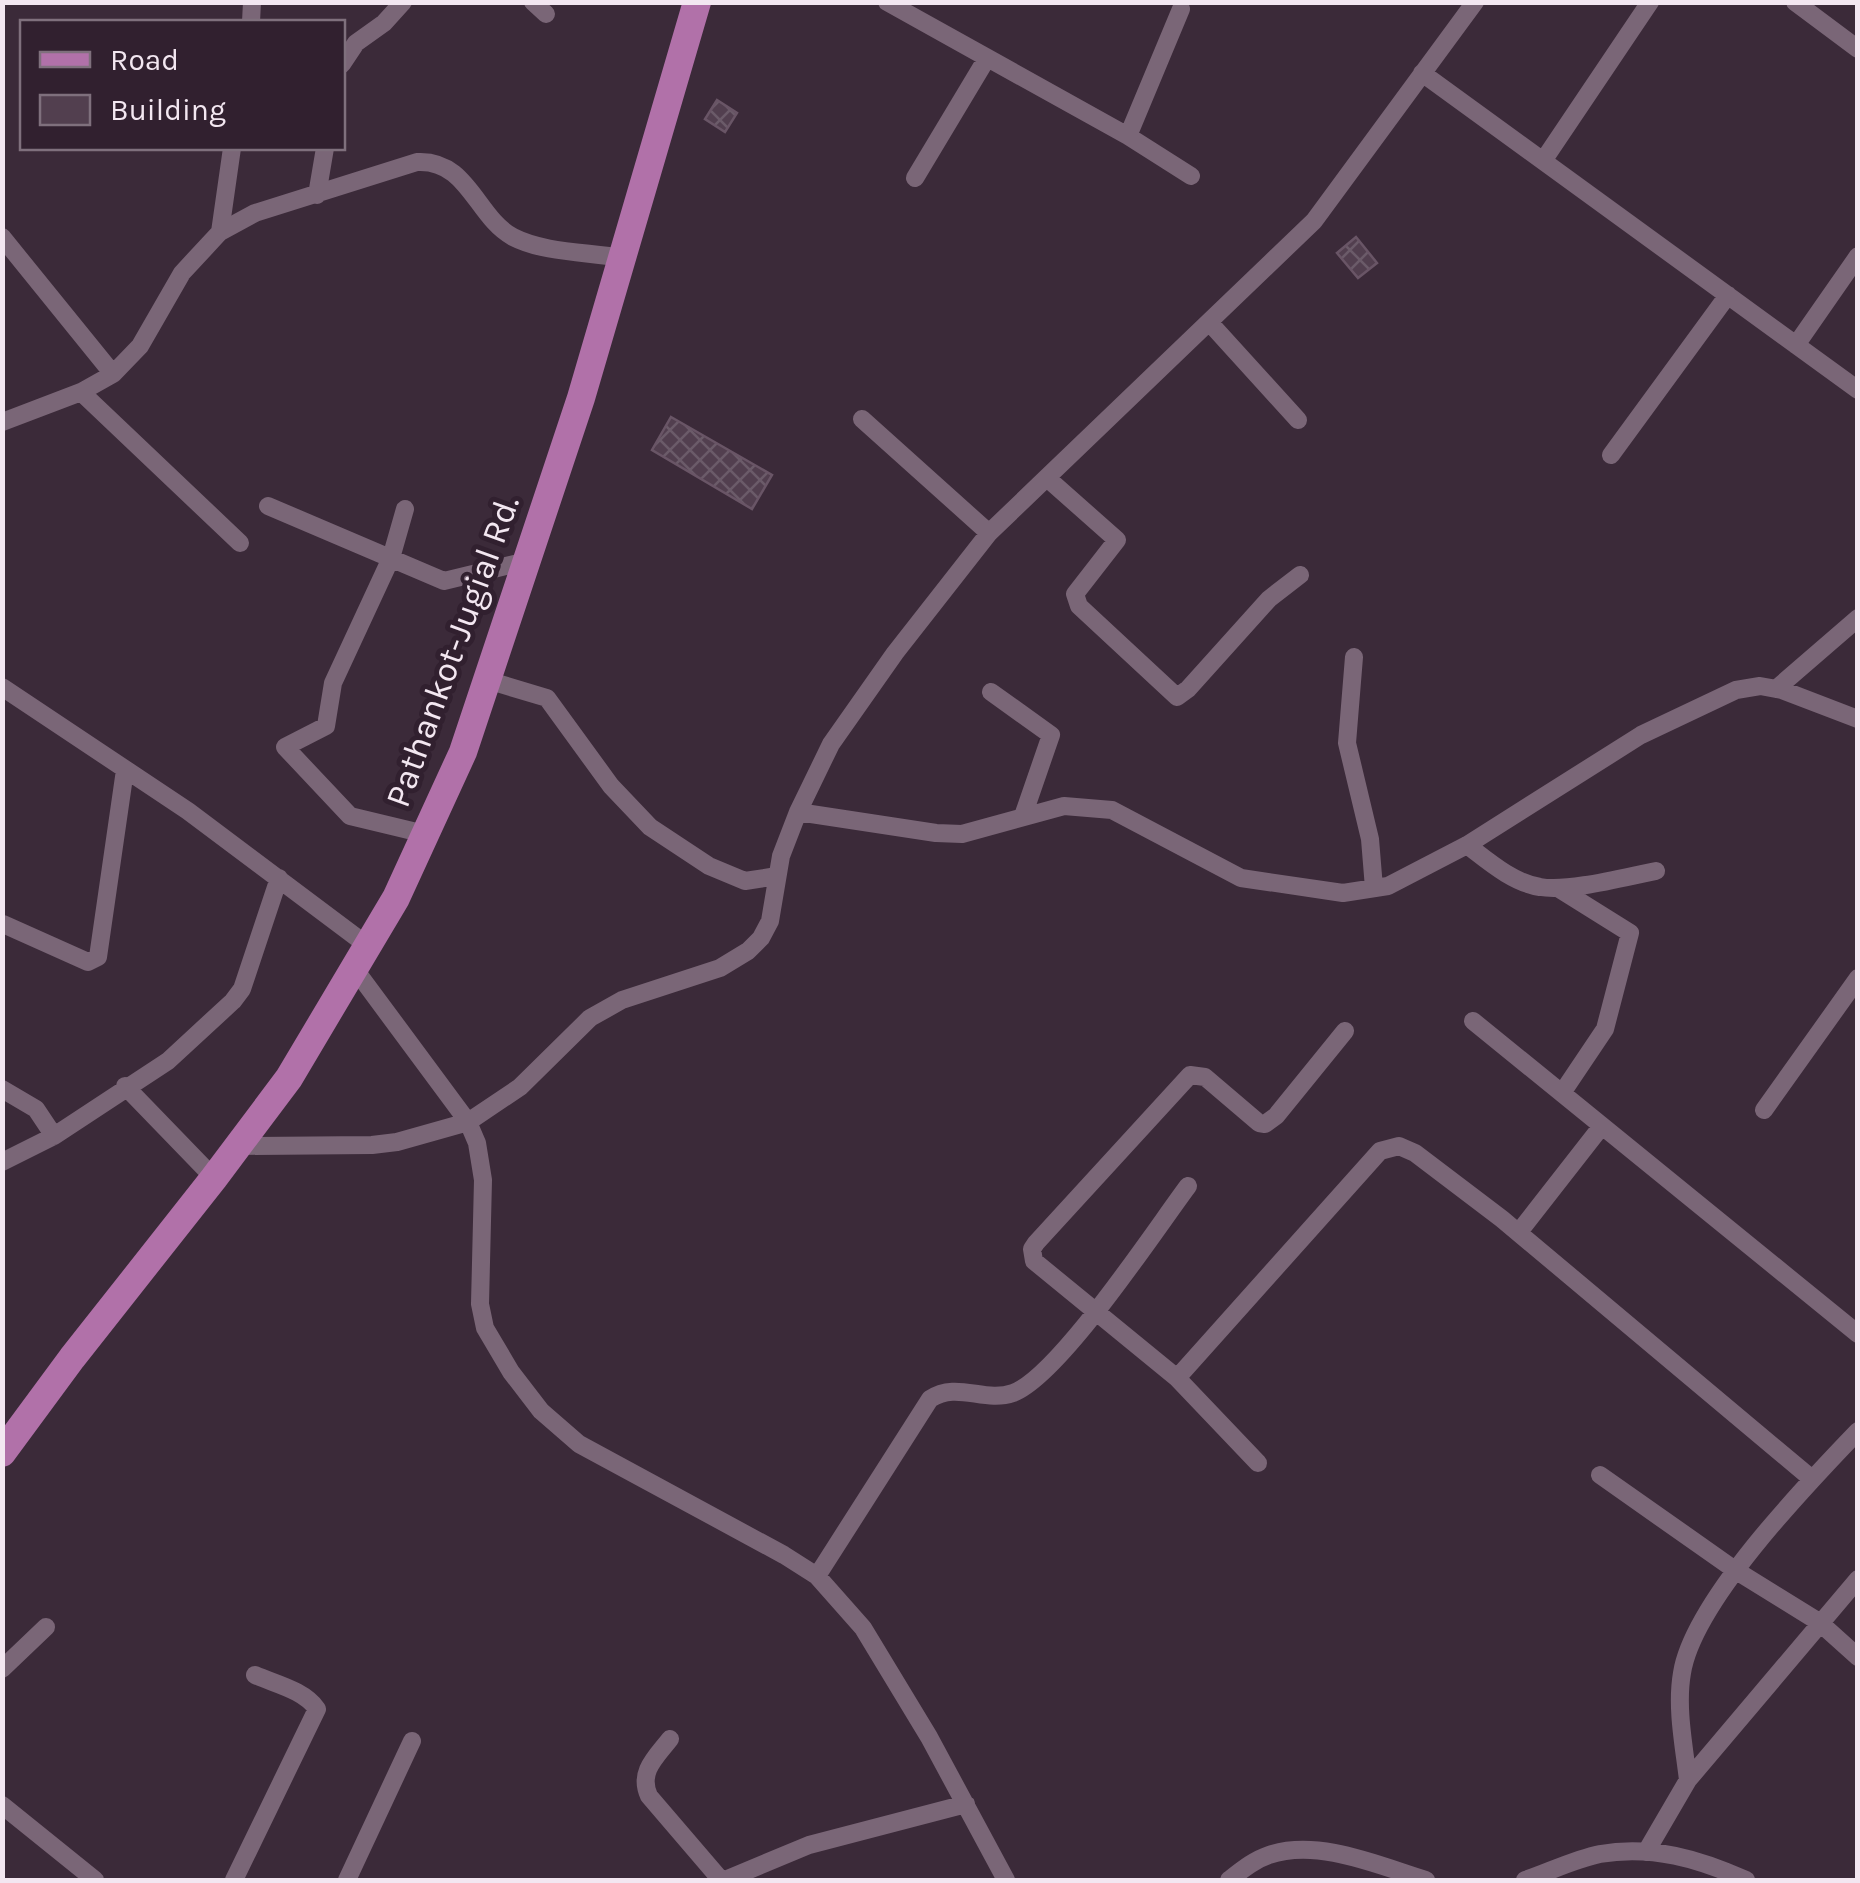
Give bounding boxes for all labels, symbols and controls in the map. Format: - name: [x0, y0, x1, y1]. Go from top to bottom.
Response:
- legend: [20, 20, 345, 150]
- text: Road: [110, 42, 179, 78]
- text: Building: [110, 92, 226, 128]
- street label: Pathankot-Jugial Rd.: [377, 490, 528, 813]

